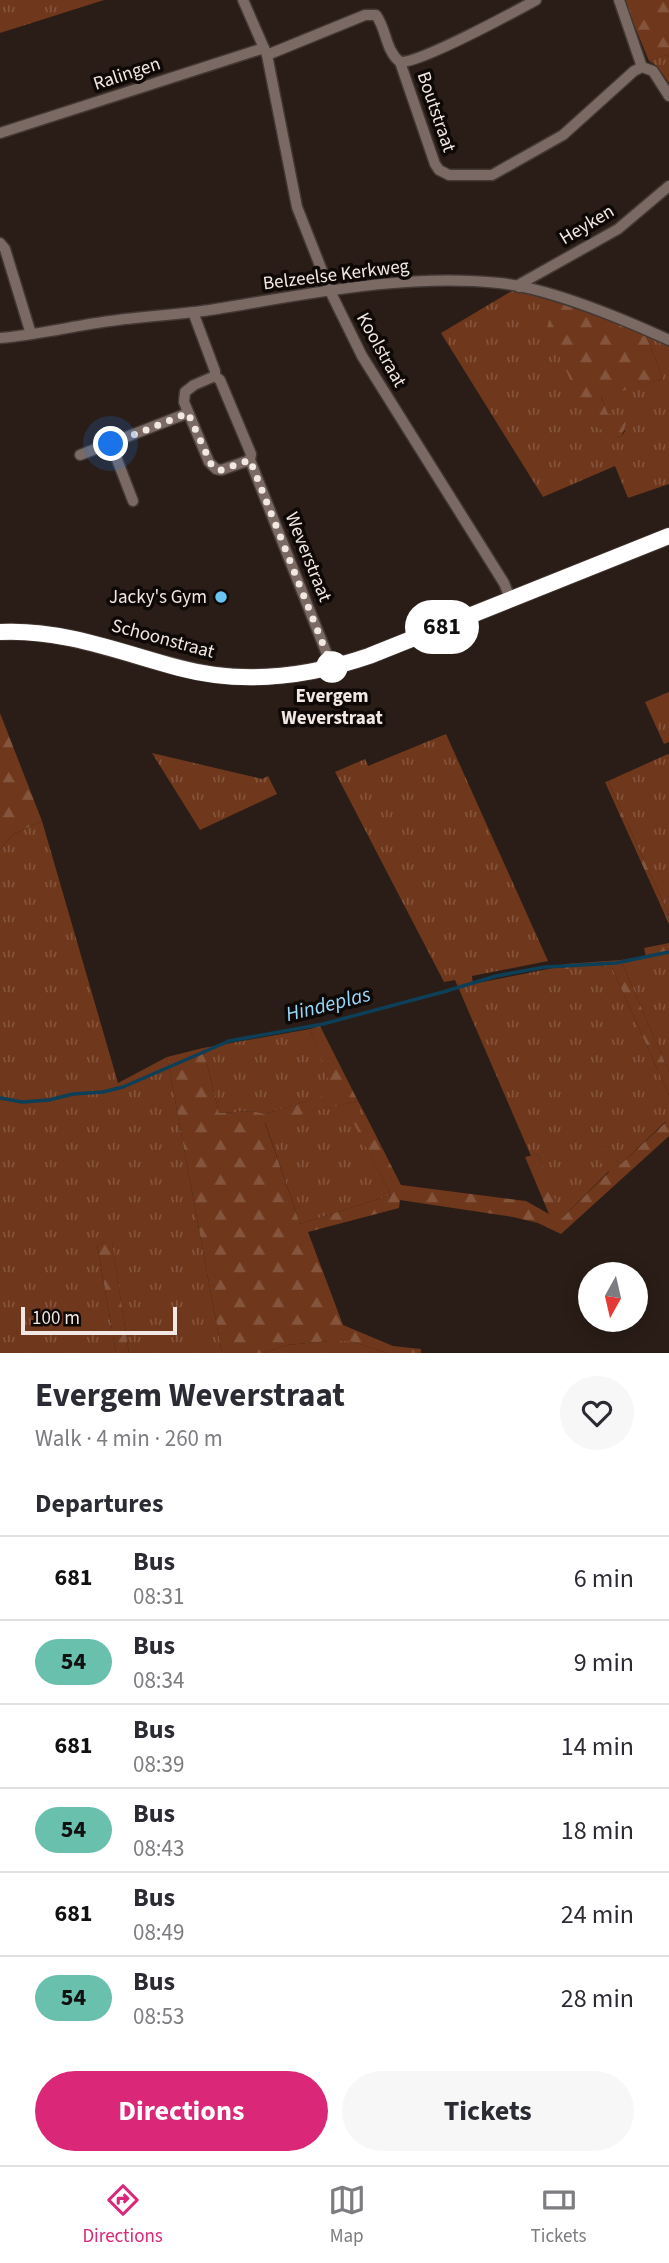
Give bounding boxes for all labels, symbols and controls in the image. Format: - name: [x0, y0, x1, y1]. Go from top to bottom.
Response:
- street label: Ralingen: [90, 50, 164, 98]
- street label: Boutstraat: [410, 68, 463, 156]
- street label: Heyken: [554, 198, 620, 252]
- street label: Belzeelse Kerkweg: [261, 253, 411, 297]
- street label: Koolstraat: [349, 308, 413, 393]
- your location: [93, 426, 128, 461]
- street label: Weverstraat: [278, 508, 338, 606]
- place label: Jacky's Gym: [109, 584, 207, 611]
- marker: Jacky's Gym: [213, 589, 229, 605]
- line badge: 681: [402, 604, 482, 650]
- text: 681: [423, 609, 461, 644]
- street label: Schoonstraat: [109, 612, 218, 666]
- marker: Evergem Weverstraat: [317, 652, 347, 682]
- place label: Evergem Weverstraat: [281, 683, 383, 732]
- water label: Hindeplas: [282, 979, 374, 1029]
- north arrow: [578, 1262, 648, 1332]
- map controls: [578, 1262, 648, 1332]
- scale bar: [21, 1304, 177, 1336]
- text: 100 m: [32, 1305, 80, 1332]
- text: Evergem Weverstraat: [35, 1372, 345, 1419]
- button: heart: [560, 1376, 634, 1450]
- text: Walk · 4 min · 260 m: [35, 1422, 223, 1455]
- text: Departures: [35, 1485, 163, 1522]
- text: Bus: [133, 1543, 175, 1580]
- text: 681: [54, 1560, 93, 1595]
- text: 6 min: [574, 1560, 634, 1597]
- text: 08:31: [133, 1580, 184, 1613]
- text: Bus: [133, 1627, 175, 1664]
- text: 54: [61, 1644, 86, 1679]
- text: 9 min: [574, 1644, 634, 1681]
- text: 08:34: [133, 1664, 184, 1697]
- text: Bus: [133, 1711, 175, 1748]
- text: 681: [54, 1728, 93, 1763]
- text: 14 min: [561, 1728, 634, 1765]
- text: 08:39: [133, 1748, 184, 1781]
- text: Bus: [133, 1795, 175, 1832]
- text: 54: [61, 1812, 86, 1847]
- text: 18 min: [561, 1812, 634, 1849]
- text: 08:43: [133, 1832, 184, 1865]
- text: Bus: [133, 1879, 175, 1916]
- text: 681: [54, 1896, 93, 1931]
- text: 24 min: [561, 1896, 634, 1933]
- text: 08:49: [133, 1916, 184, 1949]
- text: Bus: [133, 1963, 175, 2000]
- text: 54: [61, 1980, 86, 2015]
- text: 28 min: [561, 1980, 634, 2017]
- text: 08:53: [133, 2000, 184, 2033]
- button: Directions: [35, 2071, 328, 2151]
- button: Tickets: [342, 2071, 634, 2151]
- tab: Directions: [82, 2181, 163, 2250]
- tab: Map: [328, 2181, 366, 2250]
- tab: Tickets: [531, 2181, 587, 2250]

